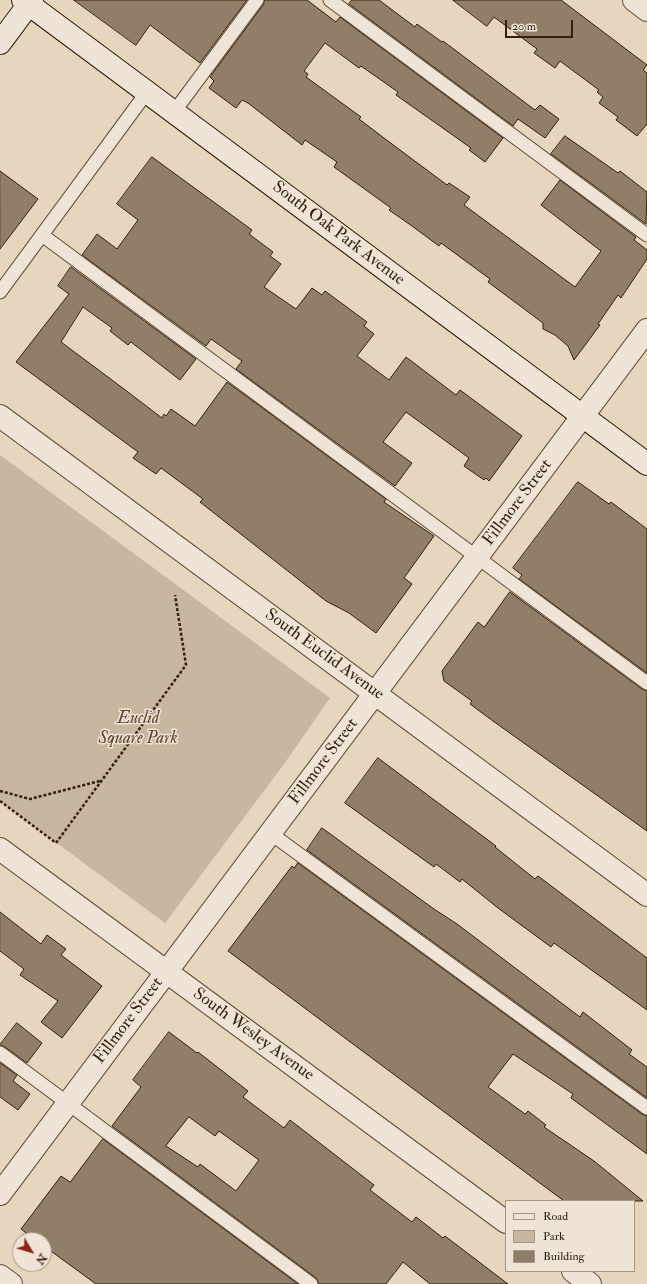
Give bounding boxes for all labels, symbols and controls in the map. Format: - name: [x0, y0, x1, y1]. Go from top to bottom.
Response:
- scale bar: [507, 12, 575, 38]
- text: 20 m: [512, 19, 536, 34]
- street label: South Oak Park Avenue: [268, 178, 408, 290]
- street label: Fillmore Street: [479, 456, 557, 550]
- street label: South Euclid Avenue: [260, 605, 388, 705]
- park label: Euclid Square Park: [98, 709, 178, 749]
- street label: Fillmore Street: [285, 715, 363, 809]
- street label: Fillmore Street: [90, 974, 168, 1068]
- street label: South Wesley Avenue: [188, 984, 318, 1086]
- legend: [505, 1200, 635, 1272]
- text: Road: [543, 1209, 568, 1224]
- text: Park: [543, 1229, 565, 1244]
- north arrow: [12, 1232, 52, 1272]
- text: Building: [543, 1249, 584, 1264]
- text: N: [33, 1251, 49, 1267]

